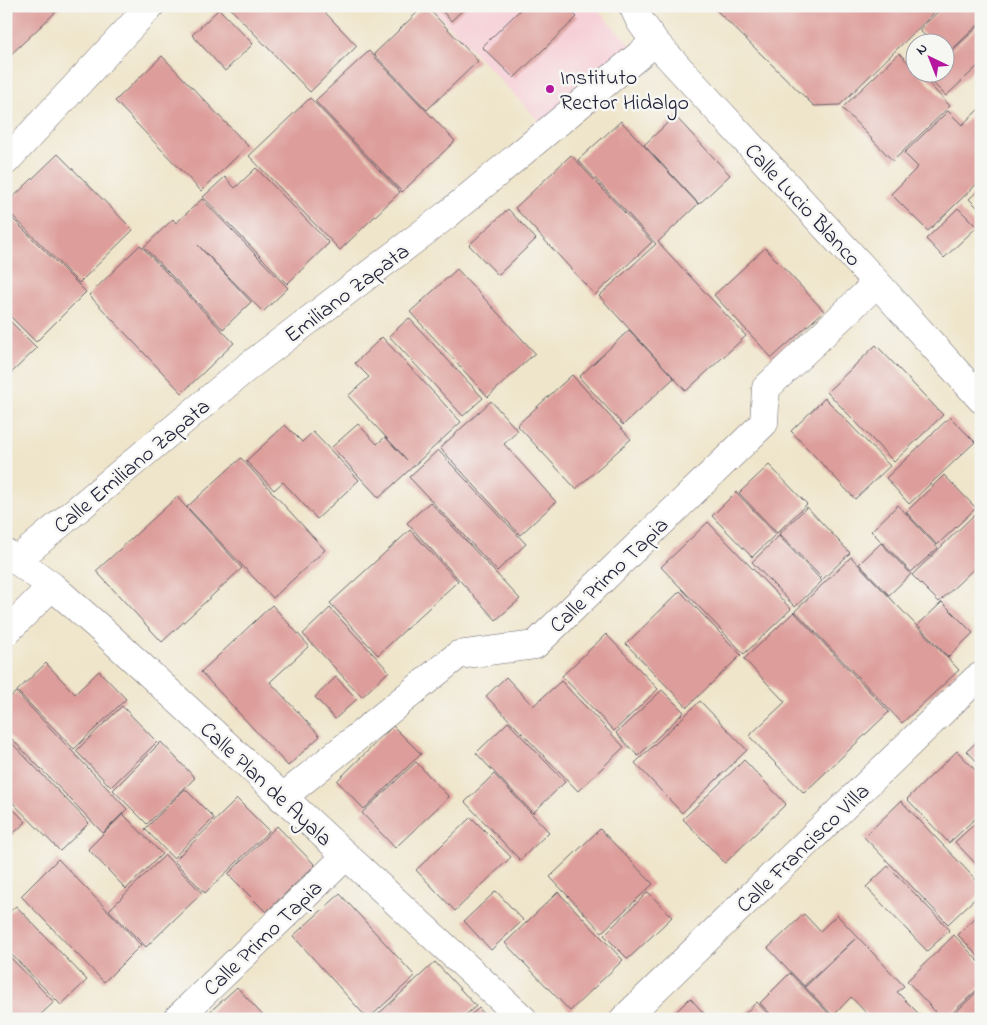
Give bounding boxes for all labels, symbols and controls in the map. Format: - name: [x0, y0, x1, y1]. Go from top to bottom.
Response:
- north arrow: [904, 32, 954, 82]
- text: N: [912, 39, 933, 60]
- place label: Instituto Rector Hidalgo: [560, 63, 689, 121]
- marker: Instituto Rector Hidalgo: [544, 83, 556, 95]
- street label: Calle Lucio Blanco: [736, 137, 868, 275]
- street label: Emiliano Zapata: [279, 237, 417, 352]
- street label: Calle Emiliano Zapata: [48, 392, 218, 543]
- street label: Calle Primo Tapia: [543, 511, 677, 642]
- street label: Calle Plan de Ayala: [191, 715, 338, 856]
- street label: Calle Francisco Villa: [730, 777, 878, 921]
- street label: Calle Primo Tapia: [197, 874, 331, 1005]

